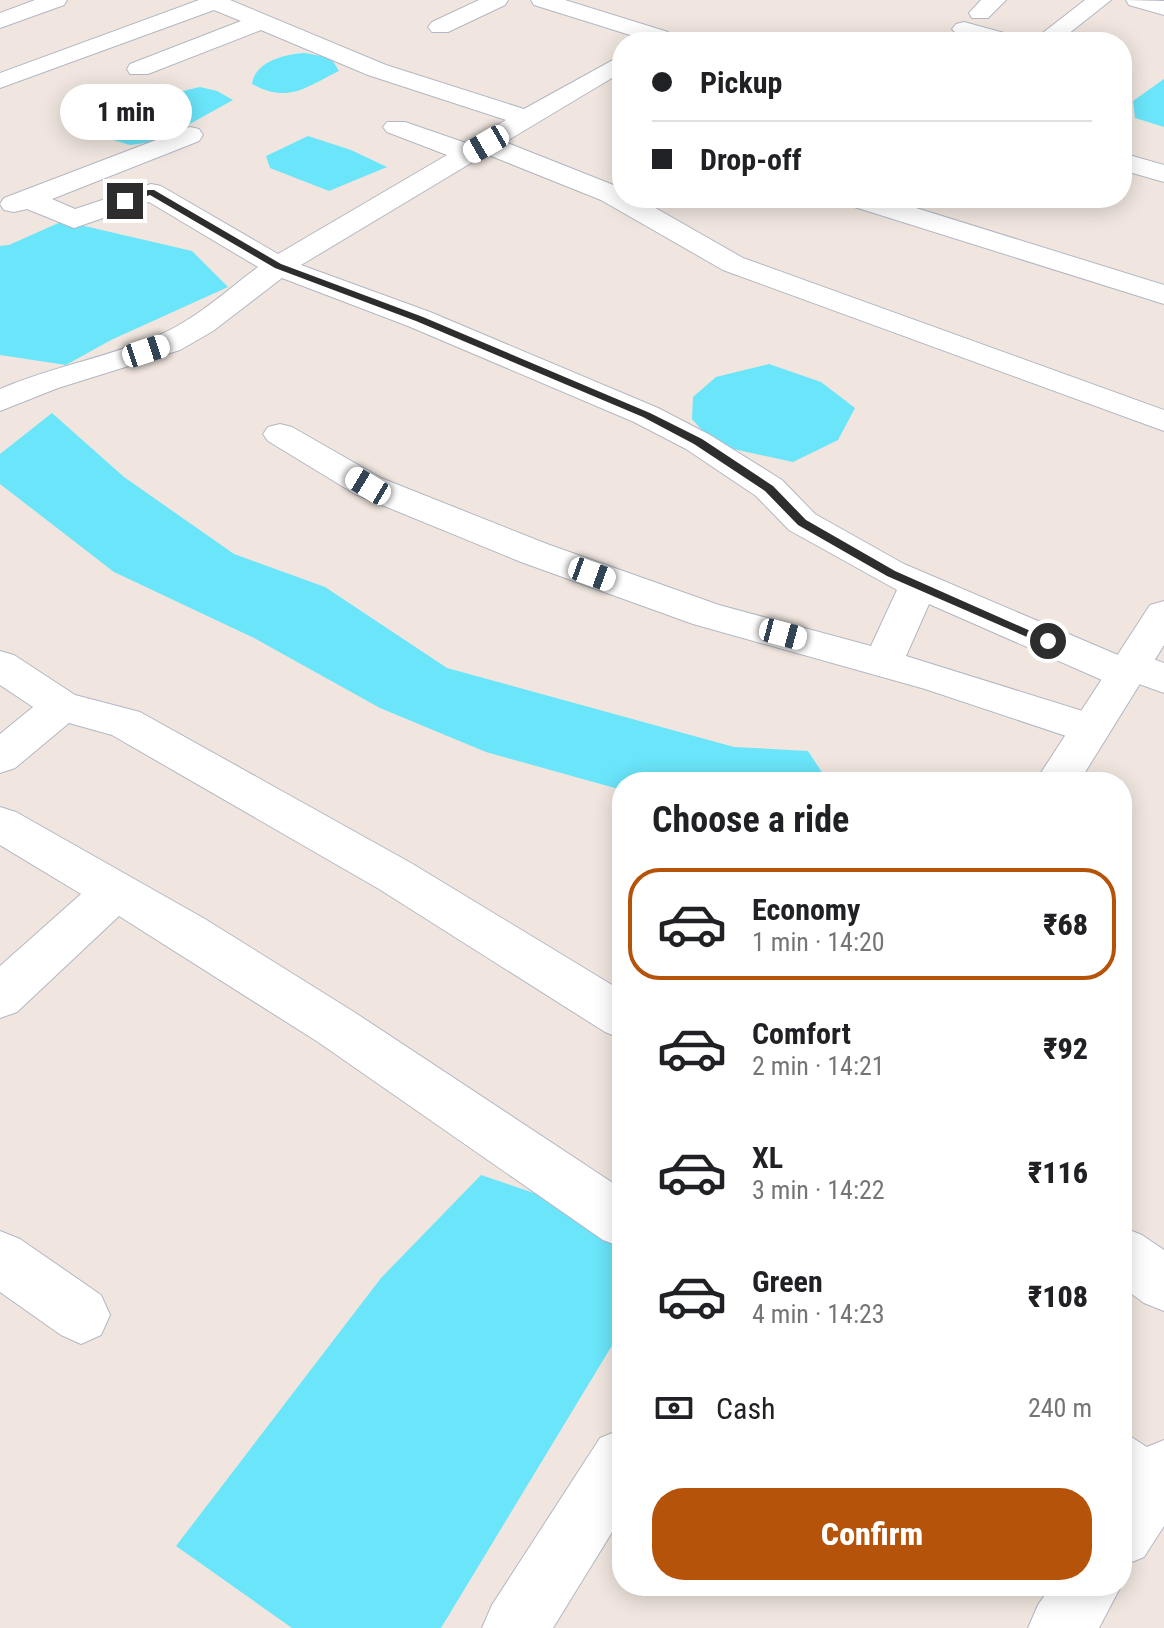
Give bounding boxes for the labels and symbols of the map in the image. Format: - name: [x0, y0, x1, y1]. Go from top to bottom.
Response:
- callout: 1 min: [59, 85, 191, 141]
- car: [459, 122, 513, 166]
- route end: [107, 183, 143, 219]
- car: [119, 332, 173, 370]
- car: [341, 463, 395, 509]
- car: [565, 555, 619, 593]
- car: [757, 616, 809, 652]
- route start: [1030, 623, 1066, 659]

